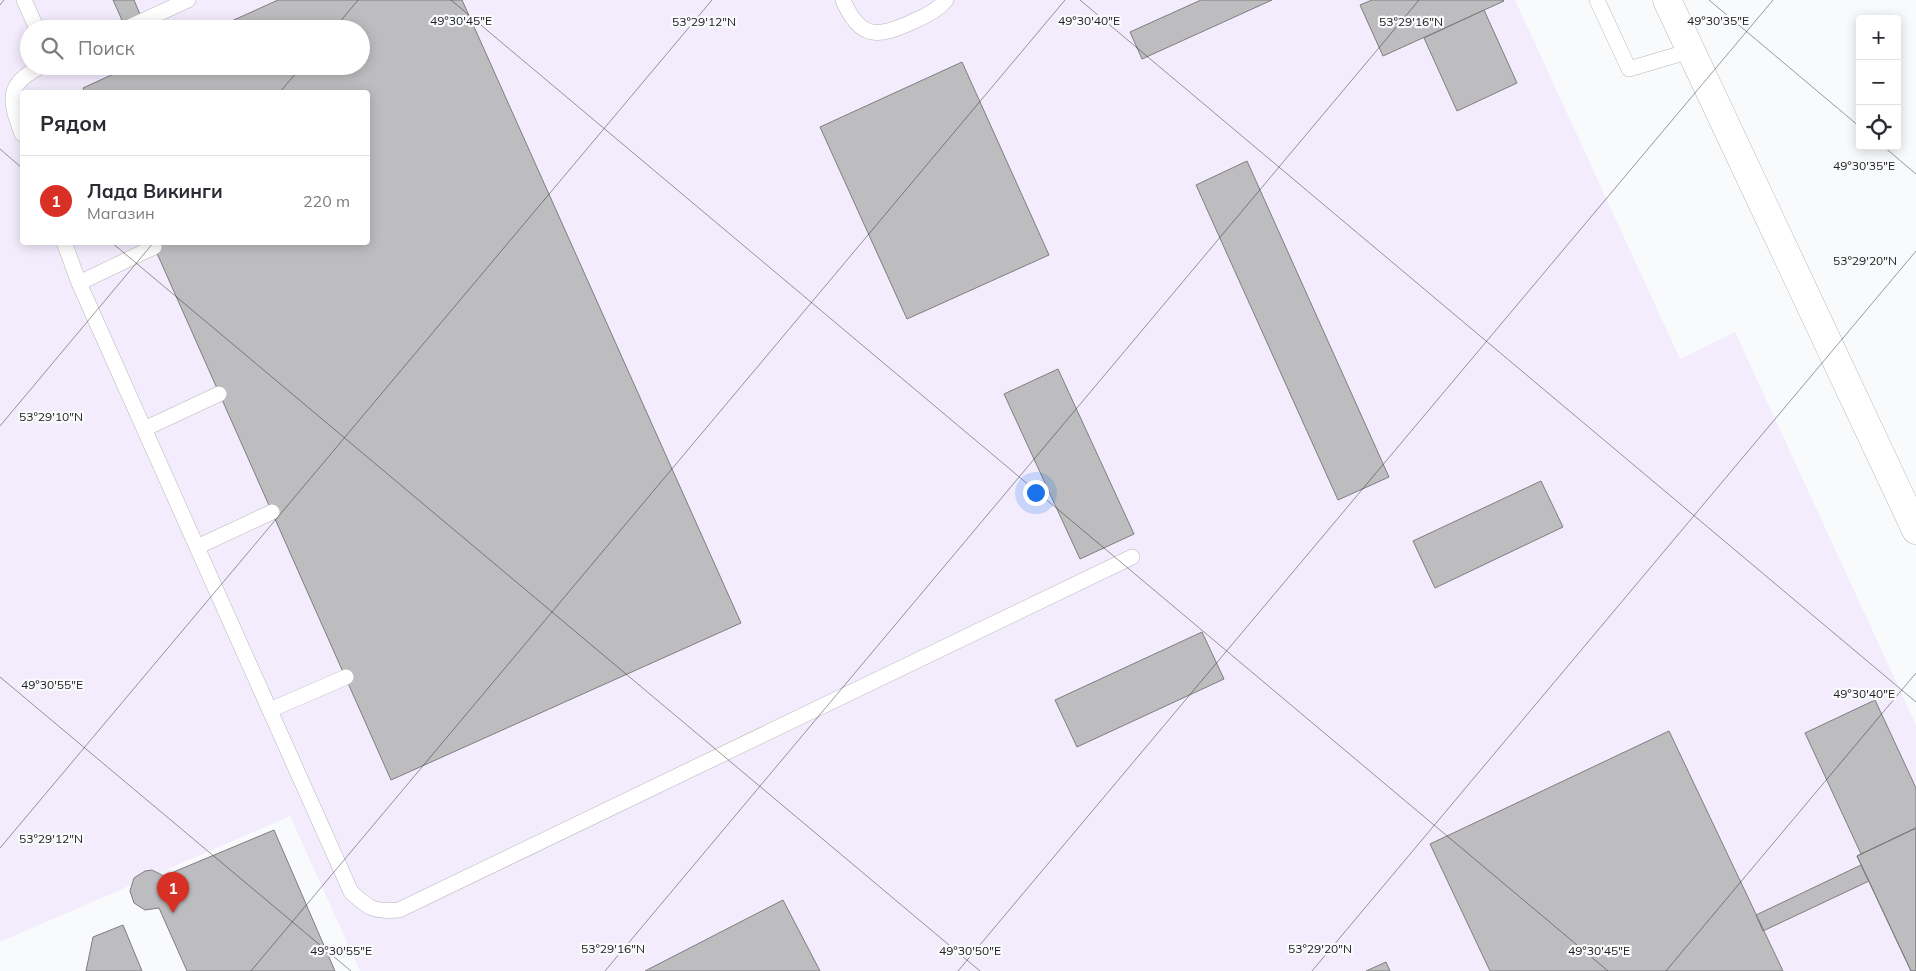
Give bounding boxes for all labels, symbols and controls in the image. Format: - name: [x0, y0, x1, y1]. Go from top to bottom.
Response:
- text: 49°30'45"E: [430, 13, 492, 28]
- text: 49°30'40"E: [1058, 13, 1120, 28]
- text: 49°30'35"E: [1687, 13, 1749, 28]
- text: 53°29'12"N: [672, 14, 736, 29]
- text: 53°29'16"N: [1379, 14, 1443, 29]
- map controls: [1856, 15, 1901, 150]
- button: +: [1856, 15, 1901, 60]
- search box: [20, 20, 370, 75]
- icon: search: [38, 34, 66, 62]
- text: Поиск: [78, 36, 135, 60]
- button: −: [1856, 60, 1901, 105]
- button: locate: [1856, 105, 1901, 150]
- text: Рядом: [40, 110, 107, 136]
- text: 49°30'35"E: [1833, 158, 1895, 173]
- text: Лада Викинги: [87, 179, 223, 203]
- text: 1: [51, 191, 61, 211]
- text: 220 m: [303, 191, 350, 211]
- text: Магазин: [87, 203, 155, 223]
- text: 53°29'20"N: [1833, 253, 1897, 268]
- text: 53°29'10"N: [19, 409, 83, 424]
- your location: [1023, 480, 1049, 506]
- text: 49°30'55"E: [21, 677, 83, 692]
- text: 49°30'40"E: [1833, 686, 1895, 701]
- text: 53°29'12"N: [19, 831, 83, 846]
- pin: 1: [157, 872, 189, 913]
- text: 53°29'16"N: [581, 941, 645, 956]
- text: 53°29'20"N: [1288, 941, 1352, 956]
- text: 49°30'55"E: [310, 943, 372, 958]
- text: 49°30'50"E: [939, 943, 1001, 958]
- text: 49°30'45"E: [1568, 943, 1630, 958]

